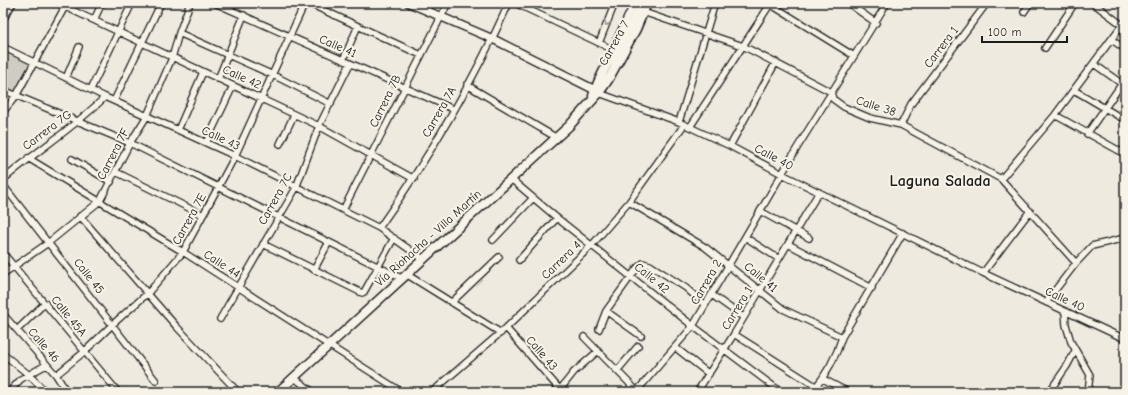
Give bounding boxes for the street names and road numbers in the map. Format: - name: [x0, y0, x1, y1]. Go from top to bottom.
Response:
- street label: Carrera 7: [596, 18, 632, 68]
- street label: Carrera 1: [921, 23, 961, 71]
- street label: Calle 41: [317, 32, 359, 61]
- street label: Calle 42: [220, 62, 264, 92]
- street label: Carrera 7B: [366, 72, 404, 130]
- street label: Carrera 7A: [419, 84, 459, 140]
- street label: Calle 38: [854, 93, 898, 119]
- street label: Carrera 7G: [20, 107, 75, 153]
- street label: Calle 43: [200, 123, 242, 153]
- street label: Carrera 7F: [94, 126, 132, 182]
- street label: Calle 40: [752, 141, 796, 173]
- street label: Carrera 7C: [255, 171, 295, 227]
- street label: Vía Riohacha - Villa Martín: [372, 187, 484, 289]
- street label: Carrera 7E: [169, 191, 209, 247]
- street label: Carrera 4: [538, 238, 584, 282]
- street label: Calle 44: [201, 247, 243, 281]
- street label: Calle 45: [71, 255, 107, 297]
- street label: Carrera 2: [687, 257, 725, 307]
- street label: Calle 41: [741, 259, 781, 295]
- street label: Calle 42: [632, 260, 672, 296]
- street label: Carrera 1: [719, 283, 756, 332]
- street label: Calle 40: [1043, 284, 1087, 314]
- street label: Calle 45A: [48, 293, 90, 339]
- street label: Calle 46: [25, 325, 63, 365]
- street label: Calle 43: [523, 333, 561, 373]

